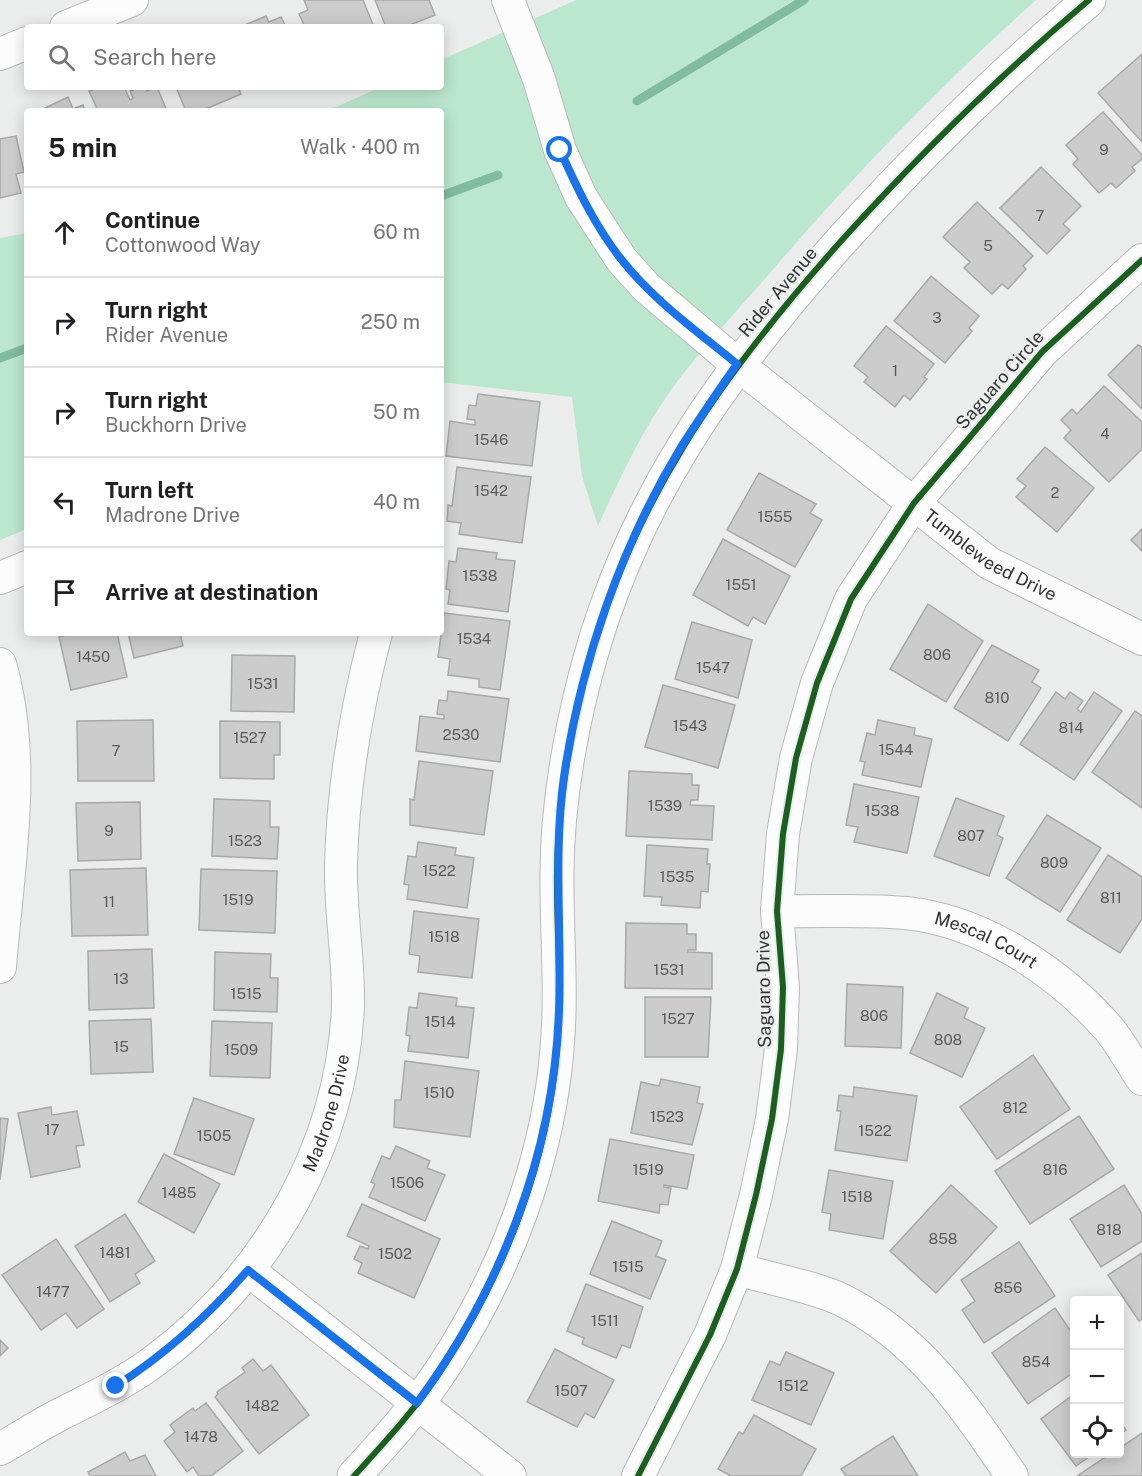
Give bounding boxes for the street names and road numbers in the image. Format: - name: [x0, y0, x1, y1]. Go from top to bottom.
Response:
- street label: Rider Avenue: [734, 243, 821, 341]
- street label: Saguaro Circle: [951, 326, 1048, 433]
- street label: Tumbleweed Drive: [920, 505, 1060, 605]
- street label: Mescal Court: [932, 907, 1042, 972]
- street label: Saguaro Drive: [752, 930, 775, 1048]
- street label: Madrone Drive: [298, 1053, 353, 1175]

